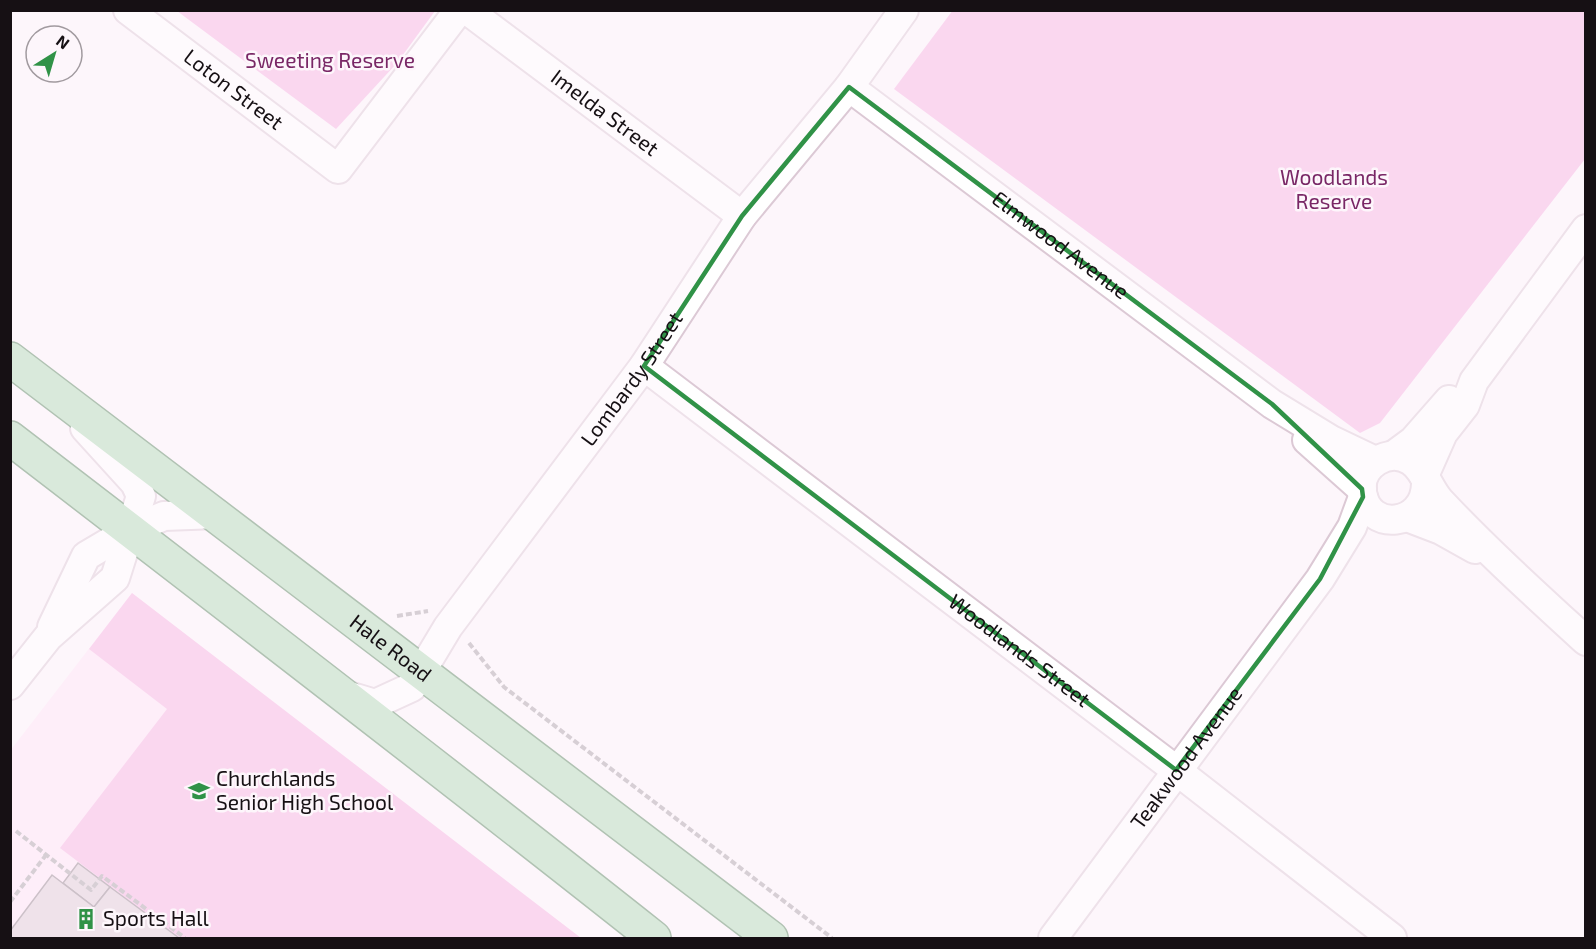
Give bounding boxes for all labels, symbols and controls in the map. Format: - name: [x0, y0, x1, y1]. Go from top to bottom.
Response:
- north arrow: [24, 24, 84, 84]
- text: N: [53, 31, 74, 53]
- street label: Loton Street: [180, 43, 289, 134]
- park label: Sweeting Reserve: [245, 47, 415, 72]
- street label: Imelda Street: [547, 64, 664, 160]
- park label: Woodlands Reserve: [1280, 164, 1388, 213]
- street label: Elmwood Avenue: [988, 185, 1134, 303]
- street label: Lombardy Street: [575, 307, 687, 450]
- street label: Woodlands Street: [944, 588, 1096, 711]
- street label: Hale Road: [345, 608, 437, 686]
- street label: Teakwood Avenue: [1124, 681, 1247, 833]
- place label: Churchlands Senior High School: [216, 765, 394, 814]
- school or university icon: Churchlands Senior High School: [187, 779, 211, 803]
- place label: Sports Hall: [103, 905, 209, 930]
- building icon: Sports Hall: [74, 907, 98, 931]

